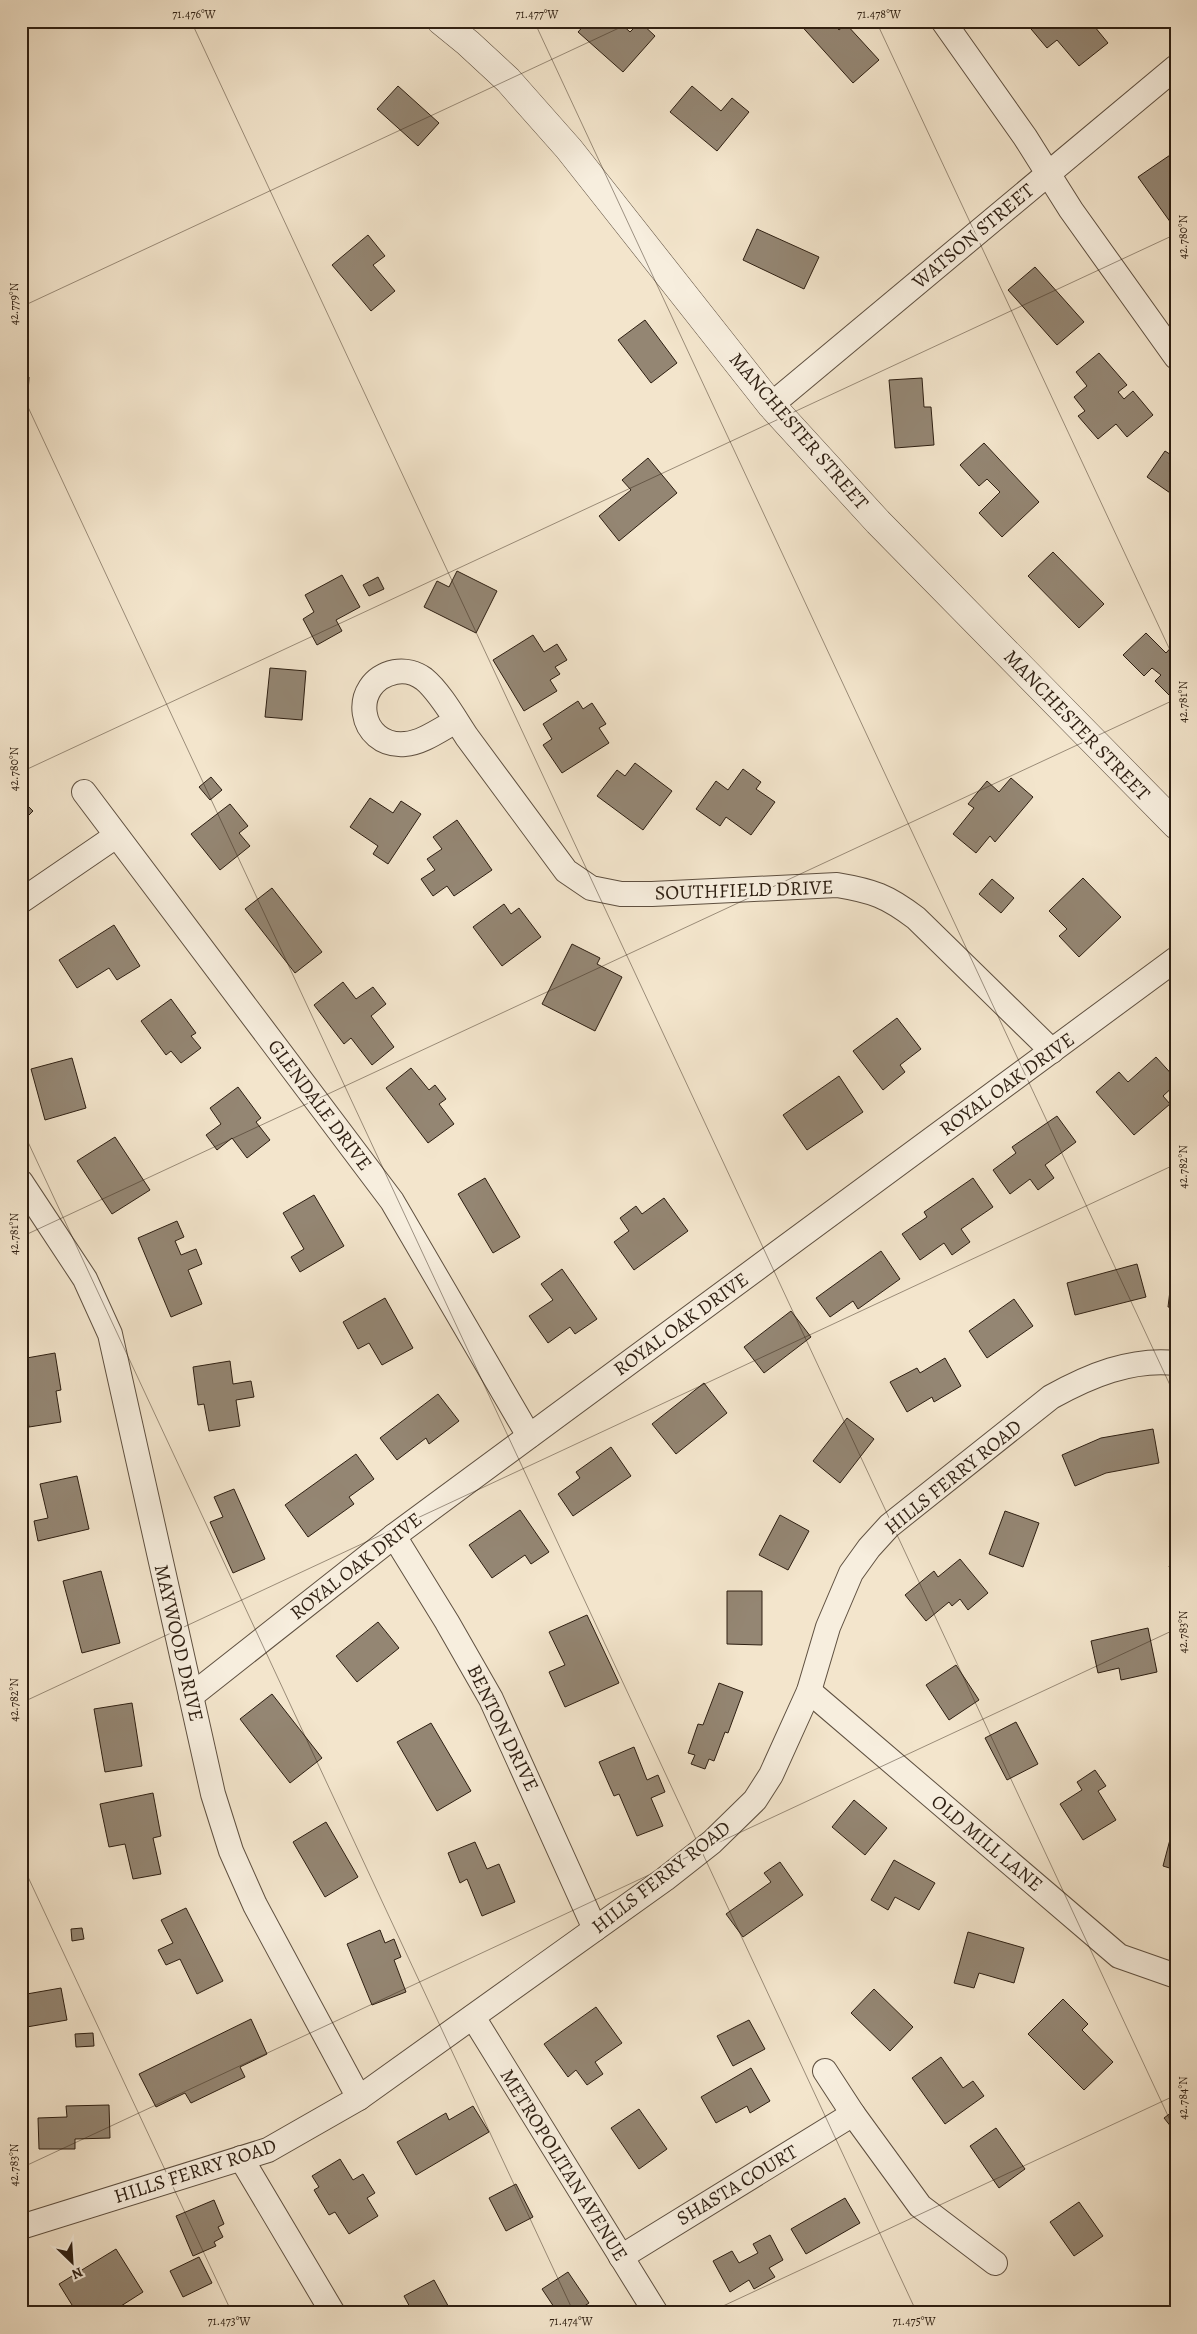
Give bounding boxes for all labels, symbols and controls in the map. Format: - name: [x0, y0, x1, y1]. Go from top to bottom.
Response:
- text: 71.476°W: [172, 6, 217, 22]
- text: 71.477°W: [515, 6, 559, 22]
- text: 71.478°W: [857, 6, 902, 22]
- street label: WATSON STREET: [906, 177, 1040, 296]
- text: 42.780°N: [1175, 214, 1191, 259]
- text: 42.779°N: [6, 282, 22, 325]
- street label: MANCHESTER STREET: [723, 347, 875, 515]
- street label: MANCHESTER STREET: [998, 644, 1156, 806]
- text: 42.781°N: [1175, 681, 1191, 723]
- text: 42.780°N: [6, 746, 22, 791]
- street label: SOUTHFIELD DRIVE: [654, 873, 834, 907]
- street label: ROYAL OAK DRIVE: [934, 1026, 1080, 1142]
- street label: GLENDALE DRIVE: [262, 1034, 378, 1176]
- text: 42.782°N: [1175, 1145, 1191, 1189]
- text: 42.781°N: [6, 1213, 22, 1255]
- street label: ROYAL OAK DRIVE: [608, 1266, 754, 1382]
- street label: HILLS FERRY ROAD: [879, 1413, 1027, 1541]
- street label: ROYAL OAK DRIVE: [284, 1506, 428, 1626]
- street label: MAYWOOD DRIVE: [148, 1562, 210, 1724]
- text: 42.783°N: [1175, 1610, 1191, 1653]
- street label: BENTON DRIVE: [461, 1660, 545, 1796]
- text: 42.782°N: [6, 1678, 22, 1722]
- street label: OLD MILL LANE: [925, 1788, 1049, 1898]
- street label: HILLS FERRY ROAD: [586, 1814, 736, 1940]
- street label: METROPOLITAN AVENUE: [494, 2064, 634, 2266]
- text: 42.784°N: [1175, 2076, 1191, 2120]
- street label: HILLS FERRY ROAD: [110, 2132, 280, 2210]
- street label: SHASTA COURT: [671, 2138, 803, 2232]
- text: 42.783°N: [6, 2143, 22, 2186]
- north arrow: [48, 2236, 98, 2286]
- text: N: [69, 2263, 86, 2284]
- text: 71.473°W: [207, 2313, 251, 2329]
- text: 71.474°W: [549, 2313, 594, 2329]
- text: 71.475°W: [892, 2313, 936, 2329]

